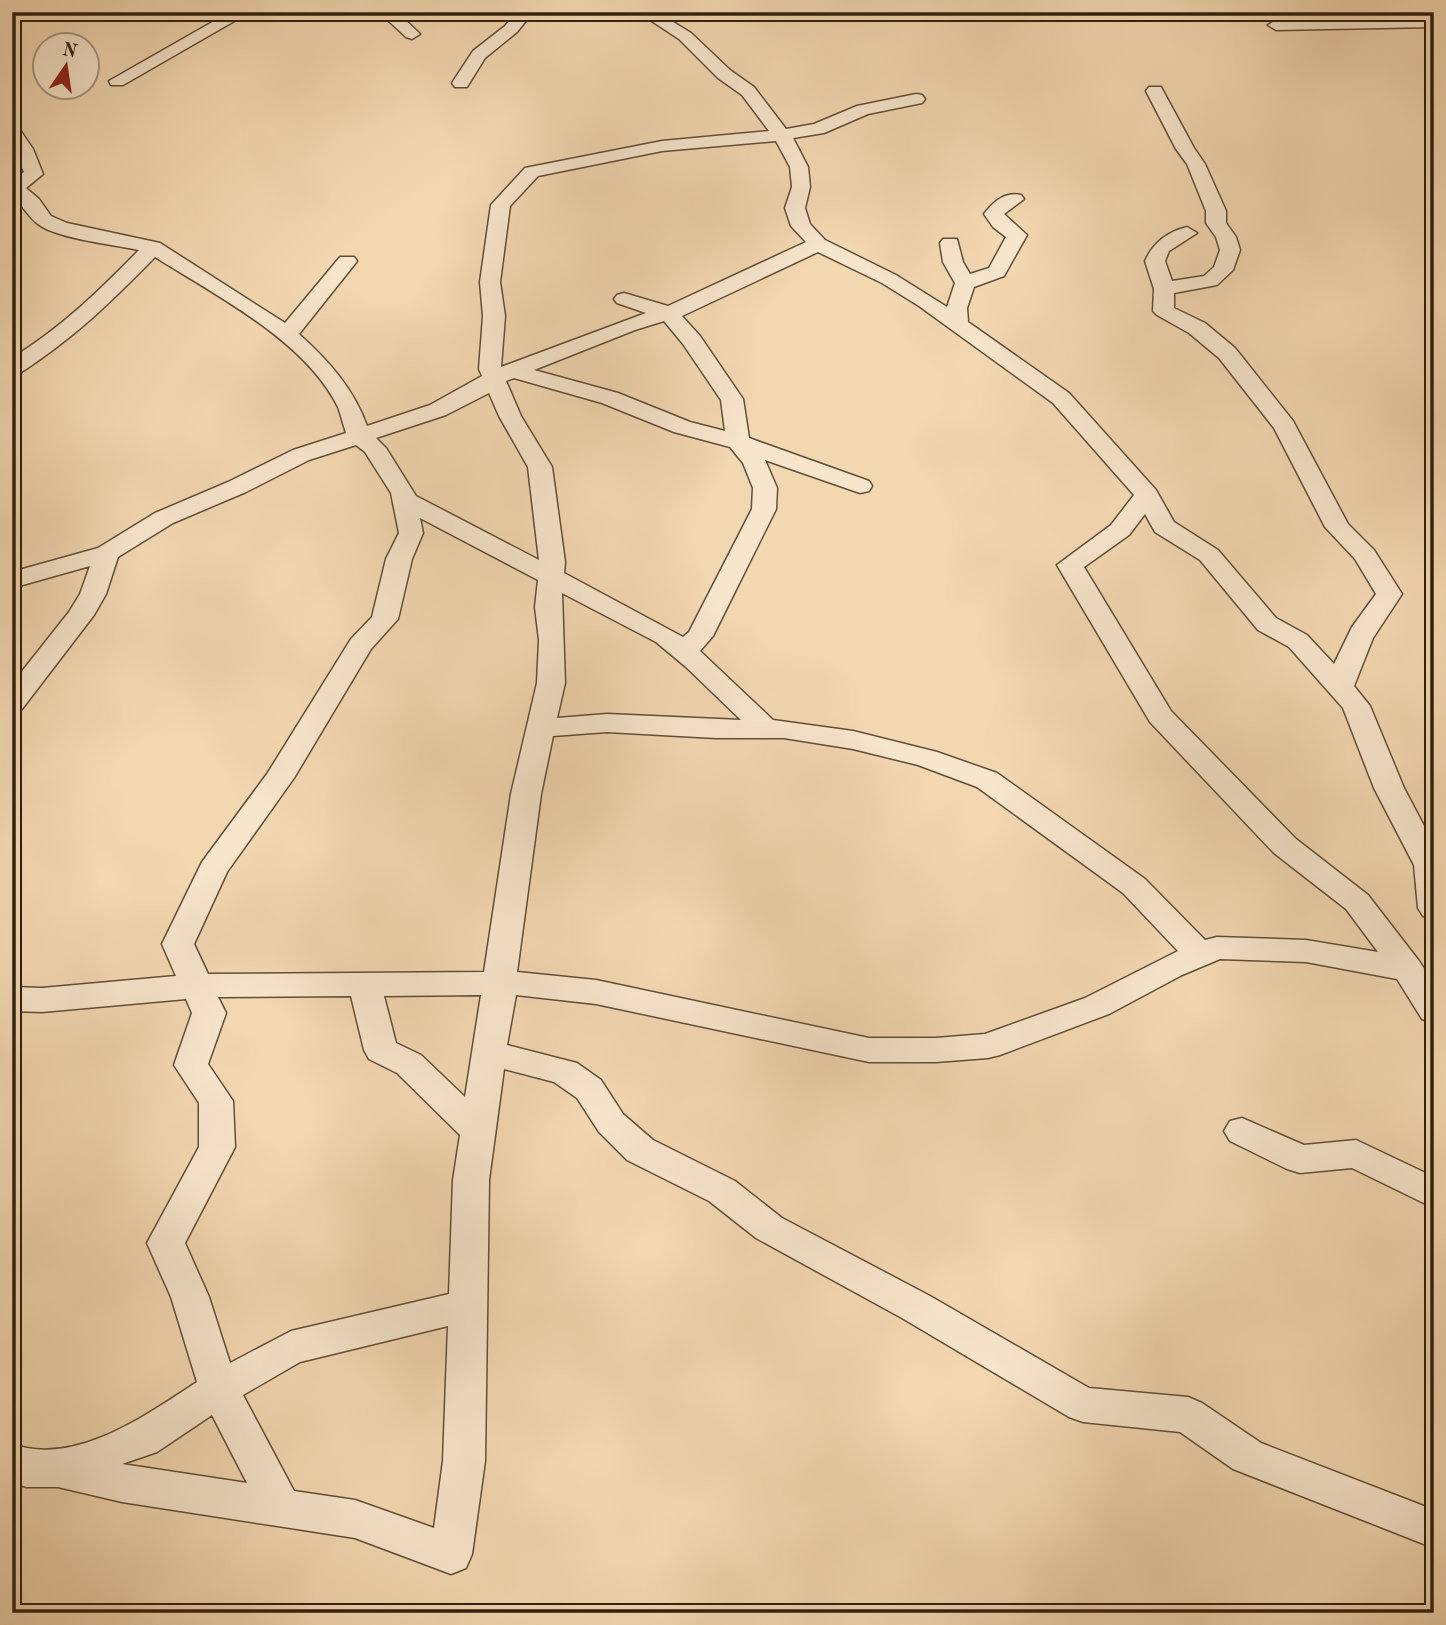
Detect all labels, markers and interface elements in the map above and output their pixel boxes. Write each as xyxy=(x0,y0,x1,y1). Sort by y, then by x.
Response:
north arrow xyxy=(32,32,102,102)
text: N xyxy=(60,41,79,63)

